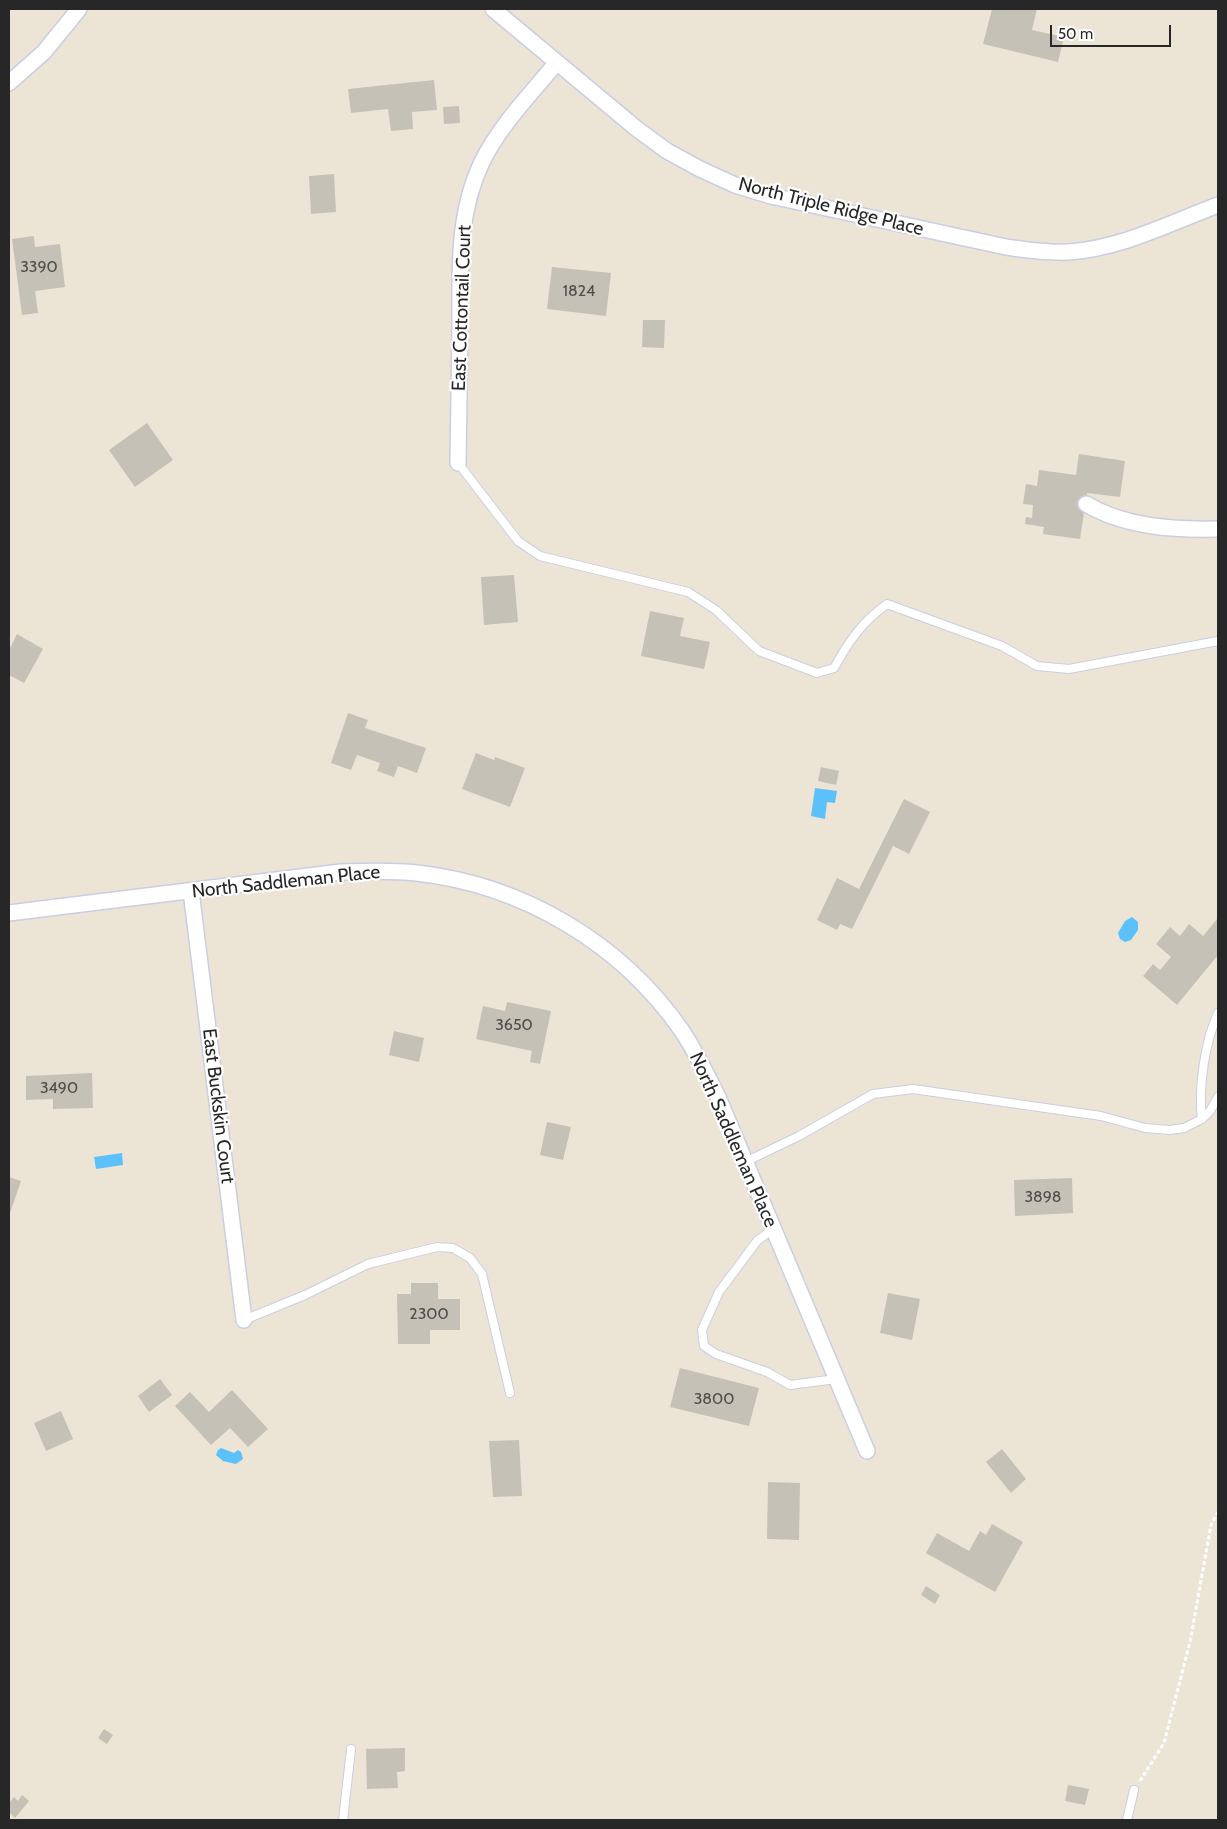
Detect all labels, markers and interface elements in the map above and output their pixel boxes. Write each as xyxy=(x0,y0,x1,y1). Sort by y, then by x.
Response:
scale bar xyxy=(1052,15,1173,47)
text: 50 m xyxy=(1058,25,1093,43)
street label: North Triple Ridge Place xyxy=(736,173,926,241)
street label: East Cottontail Court xyxy=(448,225,476,391)
house number: 3390 xyxy=(20,257,58,277)
house number: 1824 xyxy=(563,281,595,301)
street label: North Saddleman Place xyxy=(191,861,381,903)
house number: 3650 xyxy=(495,1015,533,1035)
street label: East Buckskin Court xyxy=(197,1027,239,1185)
street label: North Saddleman Place xyxy=(684,1049,782,1231)
house number: 3490 xyxy=(40,1078,78,1098)
house number: 3898 xyxy=(1024,1187,1062,1207)
house number: 2300 xyxy=(409,1304,449,1324)
house number: 3800 xyxy=(694,1389,734,1409)

